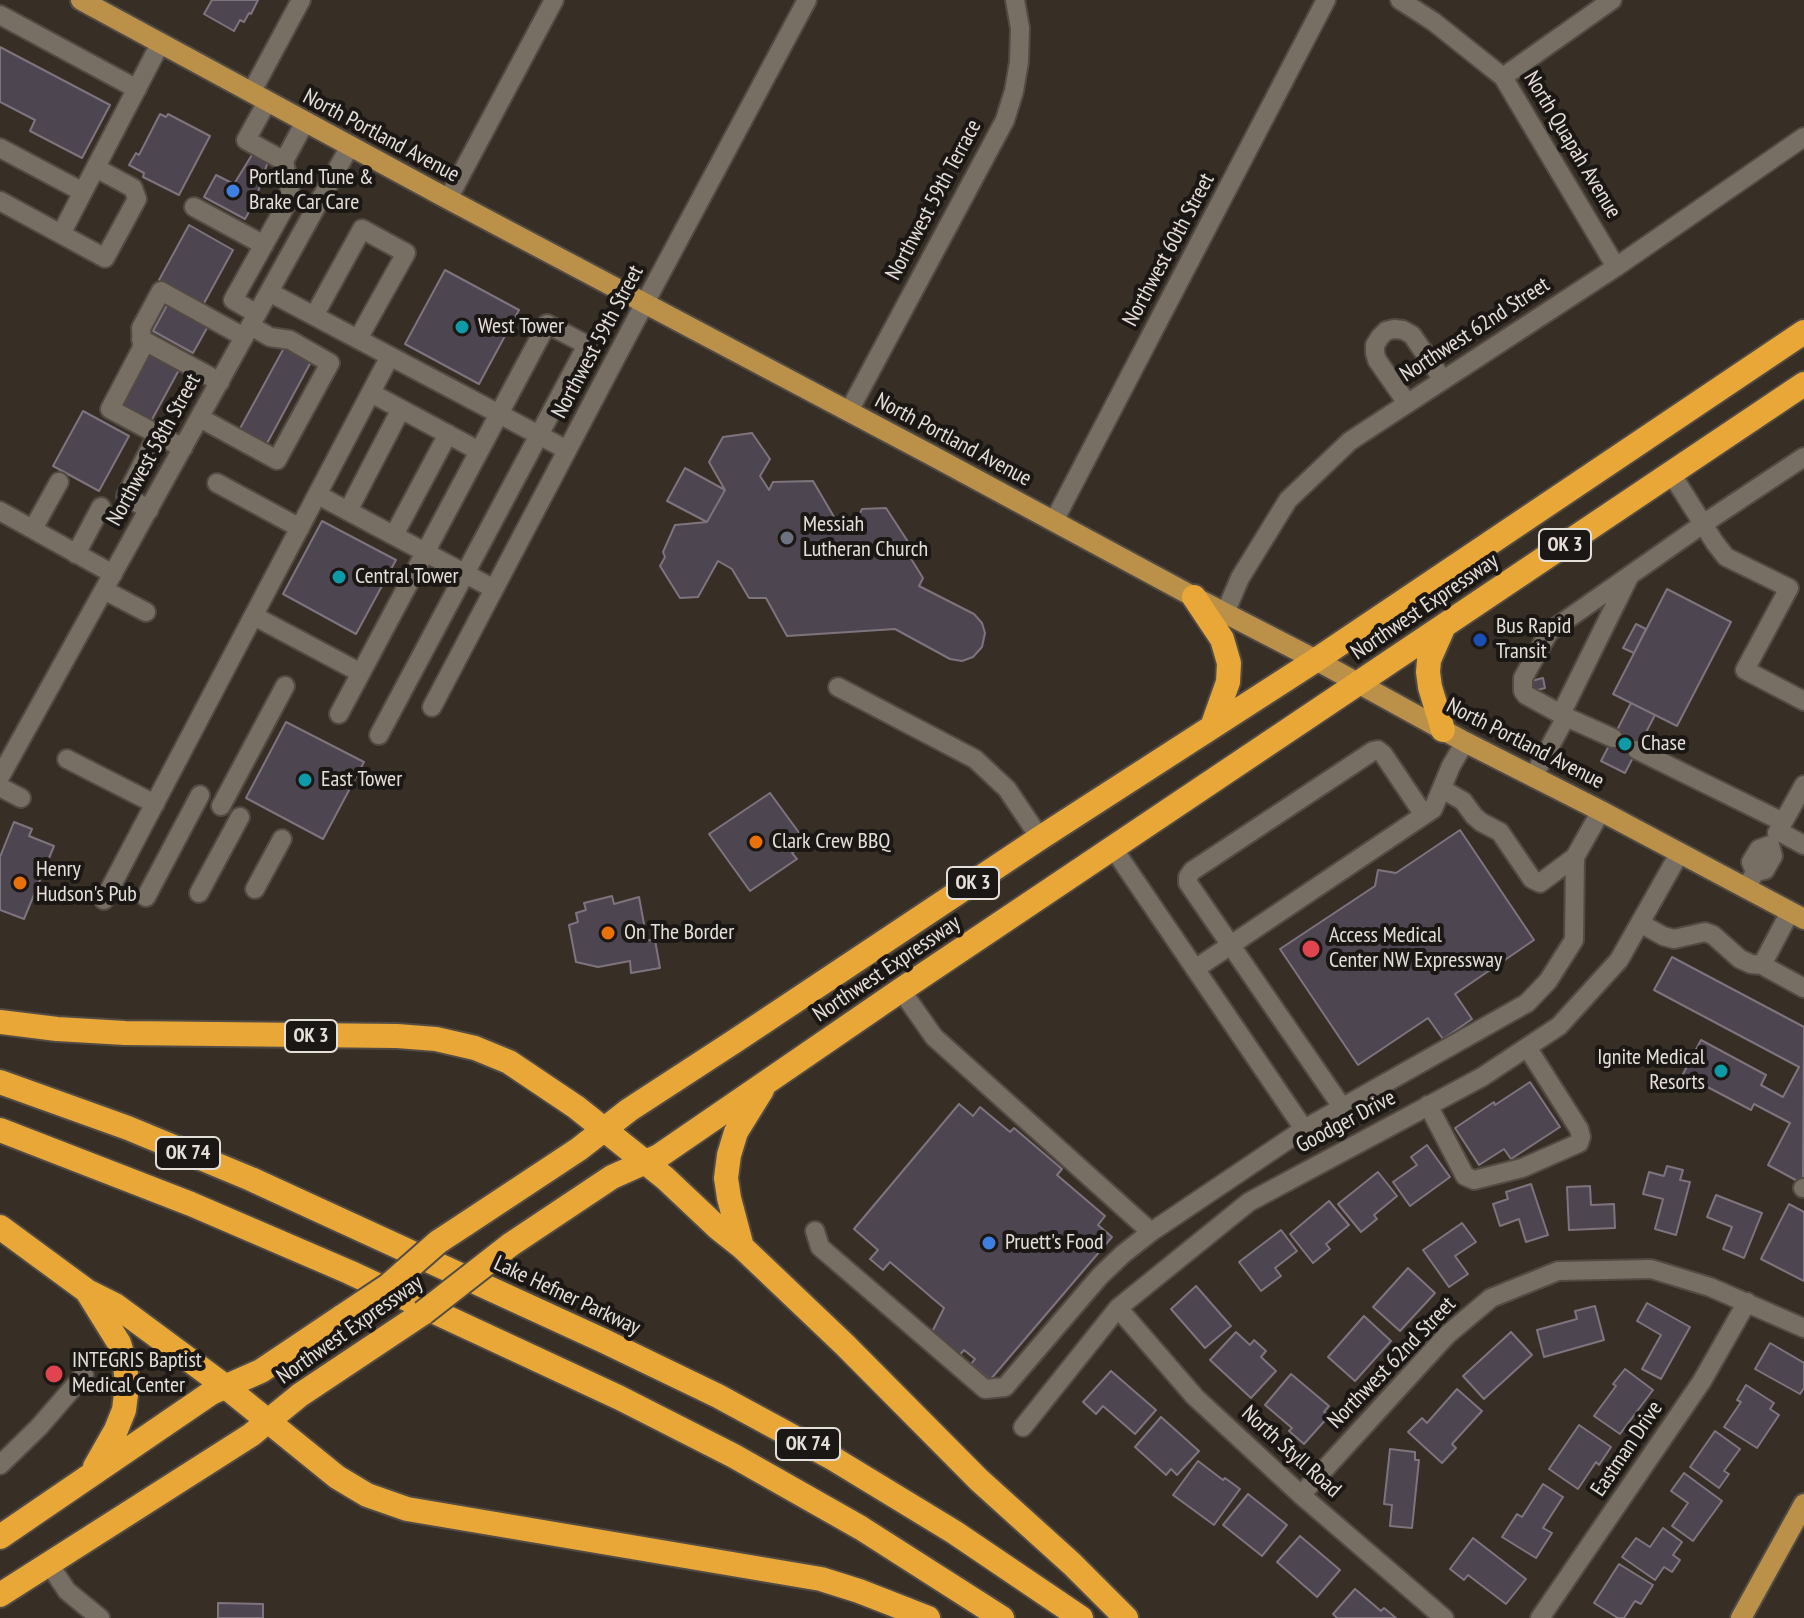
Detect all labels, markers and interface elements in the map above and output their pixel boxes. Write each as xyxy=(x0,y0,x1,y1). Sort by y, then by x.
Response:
street label: North Quapah Avenue xyxy=(1518,67,1626,223)
street label: North Portland Avenue xyxy=(298,84,464,188)
street label: Northwest 59th Terrace xyxy=(881,115,987,285)
place label: Portland Tune & Brake Car Care xyxy=(249,165,374,216)
street label: Northwest 60th Street xyxy=(1118,169,1220,331)
marker: Portland Tune & Brake Car Care xyxy=(224,182,242,200)
street label: Northwest 59th Street xyxy=(547,261,649,423)
street label: Northwest 62nd Street xyxy=(1395,272,1555,388)
place label: West Tower xyxy=(478,314,564,340)
marker: West Tower xyxy=(453,318,471,336)
street label: Northwest 58th Street xyxy=(101,370,207,530)
street label: North Portland Avenue xyxy=(870,388,1036,492)
place label: Messiah Lutheran Church xyxy=(803,512,928,564)
marker: Messiah Lutheran Church xyxy=(778,529,796,547)
road number: OK 3 xyxy=(1539,529,1591,561)
street label: Northwest Expressway xyxy=(1346,548,1504,666)
place label: Central Tower xyxy=(355,564,459,590)
marker: Central Tower xyxy=(330,568,348,586)
place label: Bus Rapid Transit xyxy=(1496,614,1571,666)
marker: Bus Rapid Transit xyxy=(1471,631,1489,649)
street label: North Portland Avenue xyxy=(1442,693,1608,795)
place label: Chase xyxy=(1641,731,1686,757)
marker: Chase xyxy=(1616,735,1634,753)
place label: East Tower xyxy=(321,767,402,793)
marker: East Tower xyxy=(296,771,314,789)
place label: Clark Crew BBQ xyxy=(772,829,890,855)
marker: Clark Crew BBQ xyxy=(747,833,765,851)
place label: Henry Hudson's Pub xyxy=(36,857,137,908)
road number: OK 3 xyxy=(947,867,999,899)
marker: Henry Hudson's Pub xyxy=(11,874,29,892)
street label: Northwest Expressway xyxy=(808,910,966,1028)
place label: On The Border xyxy=(624,920,734,946)
place label: Access Medical Center NW Expressway xyxy=(1329,923,1502,974)
marker: On The Border xyxy=(599,924,617,942)
marker: Access Medical Center NW Expressway xyxy=(1300,938,1322,960)
road number: OK 3 xyxy=(285,1020,337,1052)
place label: Ignite Medical Resorts xyxy=(1597,1045,1705,1096)
marker: Ignite Medical Resorts xyxy=(1712,1062,1730,1080)
street label: Goodger Drive xyxy=(1292,1085,1400,1159)
road number: OK 74 xyxy=(156,1137,220,1169)
place label: Pruett's Food xyxy=(1005,1230,1104,1256)
marker: Pruett's Food xyxy=(980,1234,998,1252)
street label: Lake Hefner Parkway xyxy=(490,1251,644,1341)
street label: Northwest Expressway xyxy=(272,1270,428,1390)
street label: Northwest 62nd Street xyxy=(1322,1292,1462,1434)
place label: INTEGRIS Baptist Medical Center xyxy=(72,1348,202,1400)
marker: INTEGRIS Baptist Medical Center xyxy=(43,1363,65,1385)
street label: Eastman Drive xyxy=(1586,1396,1668,1502)
street label: North Styll Road xyxy=(1236,1401,1346,1503)
road number: OK 74 xyxy=(776,1428,840,1460)

